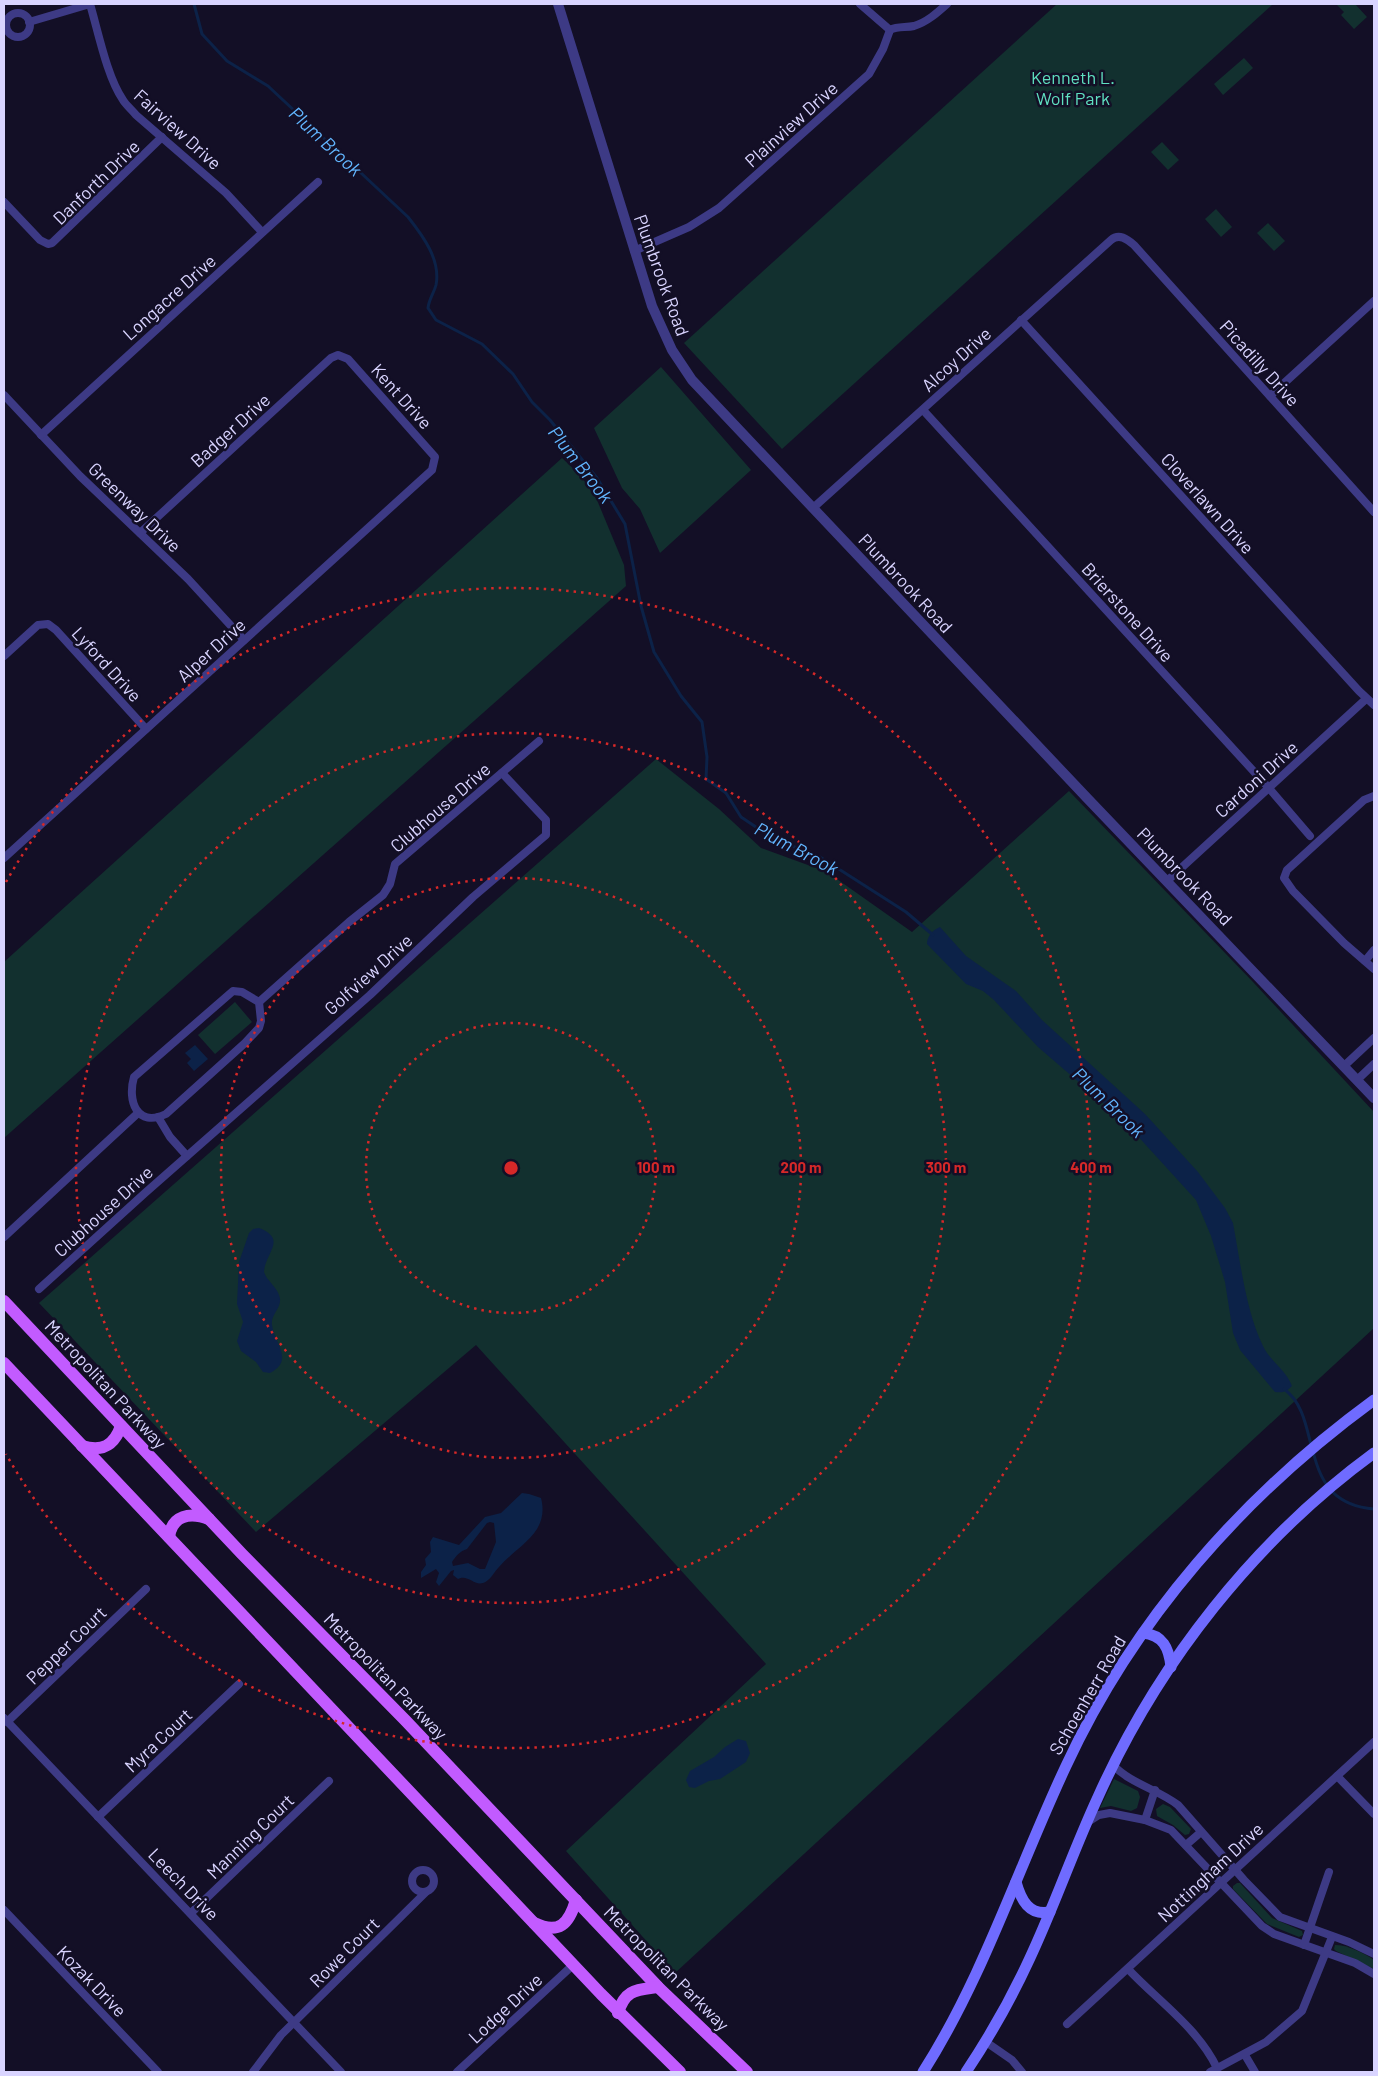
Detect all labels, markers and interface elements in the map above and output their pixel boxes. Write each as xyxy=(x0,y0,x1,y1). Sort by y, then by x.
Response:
park label: Kenneth L. Wolf Park xyxy=(1031,66,1115,109)
street label: Plainview Drive xyxy=(740,77,842,171)
street label: Fairview Drive xyxy=(130,84,226,174)
water label: Plum Brook xyxy=(285,101,368,181)
street label: Danforth Drive xyxy=(48,135,144,229)
street label: Plumbrook Road xyxy=(630,211,694,339)
street label: Longacre Drive xyxy=(118,249,220,345)
street label: Picadilly Drive xyxy=(1216,315,1304,411)
street label: Alcoy Drive xyxy=(917,322,995,396)
street label: Kent Drive xyxy=(367,359,437,433)
street label: Badger Drive xyxy=(186,388,274,472)
water label: Plum Brook xyxy=(544,421,619,508)
street label: Cloverlawn Drive xyxy=(1157,448,1259,558)
street label: Greenway Drive xyxy=(84,457,186,557)
street label: Plumbrook Road xyxy=(854,529,958,637)
street label: Brierstone Drive xyxy=(1078,558,1178,666)
street label: Alper Drive xyxy=(172,613,250,687)
street label: Lyford Drive xyxy=(67,622,147,706)
street label: Cardoni Drive xyxy=(1210,736,1302,822)
street label: Clubhouse Drive xyxy=(385,758,495,856)
water label: Plum Brook xyxy=(751,816,843,880)
street label: Plumbrook Road xyxy=(1133,822,1237,930)
street label: Golfview Drive xyxy=(320,929,416,1019)
water label: Plum Brook xyxy=(1068,1062,1150,1143)
text: 100 m xyxy=(637,1158,675,1176)
text: 200 m xyxy=(780,1158,822,1176)
text: 300 m xyxy=(926,1158,966,1176)
text: 400 m xyxy=(1070,1158,1112,1176)
centre of rings xyxy=(502,1159,520,1177)
street label: Clubhouse Drive xyxy=(49,1161,157,1261)
street label: Metropolitan Parkway xyxy=(41,1315,171,1453)
street label: Pepper Court xyxy=(21,1601,111,1689)
street label: Metropolitan Parkway xyxy=(320,1608,452,1744)
street label: Schoenherr Road xyxy=(1044,1631,1130,1759)
street label: Myra Court xyxy=(120,1703,196,1777)
street label: Manning Court xyxy=(202,1789,298,1883)
street label: Nottingham Drive xyxy=(1153,1817,1267,1927)
street label: Leech Drive xyxy=(144,1843,224,1925)
street label: Metropolitan Parkway xyxy=(600,1901,734,2035)
street label: Rowe Court xyxy=(304,1912,384,1992)
street label: Kozak Drive xyxy=(53,1941,131,2021)
street label: Lodge Drive xyxy=(464,1968,546,2048)

